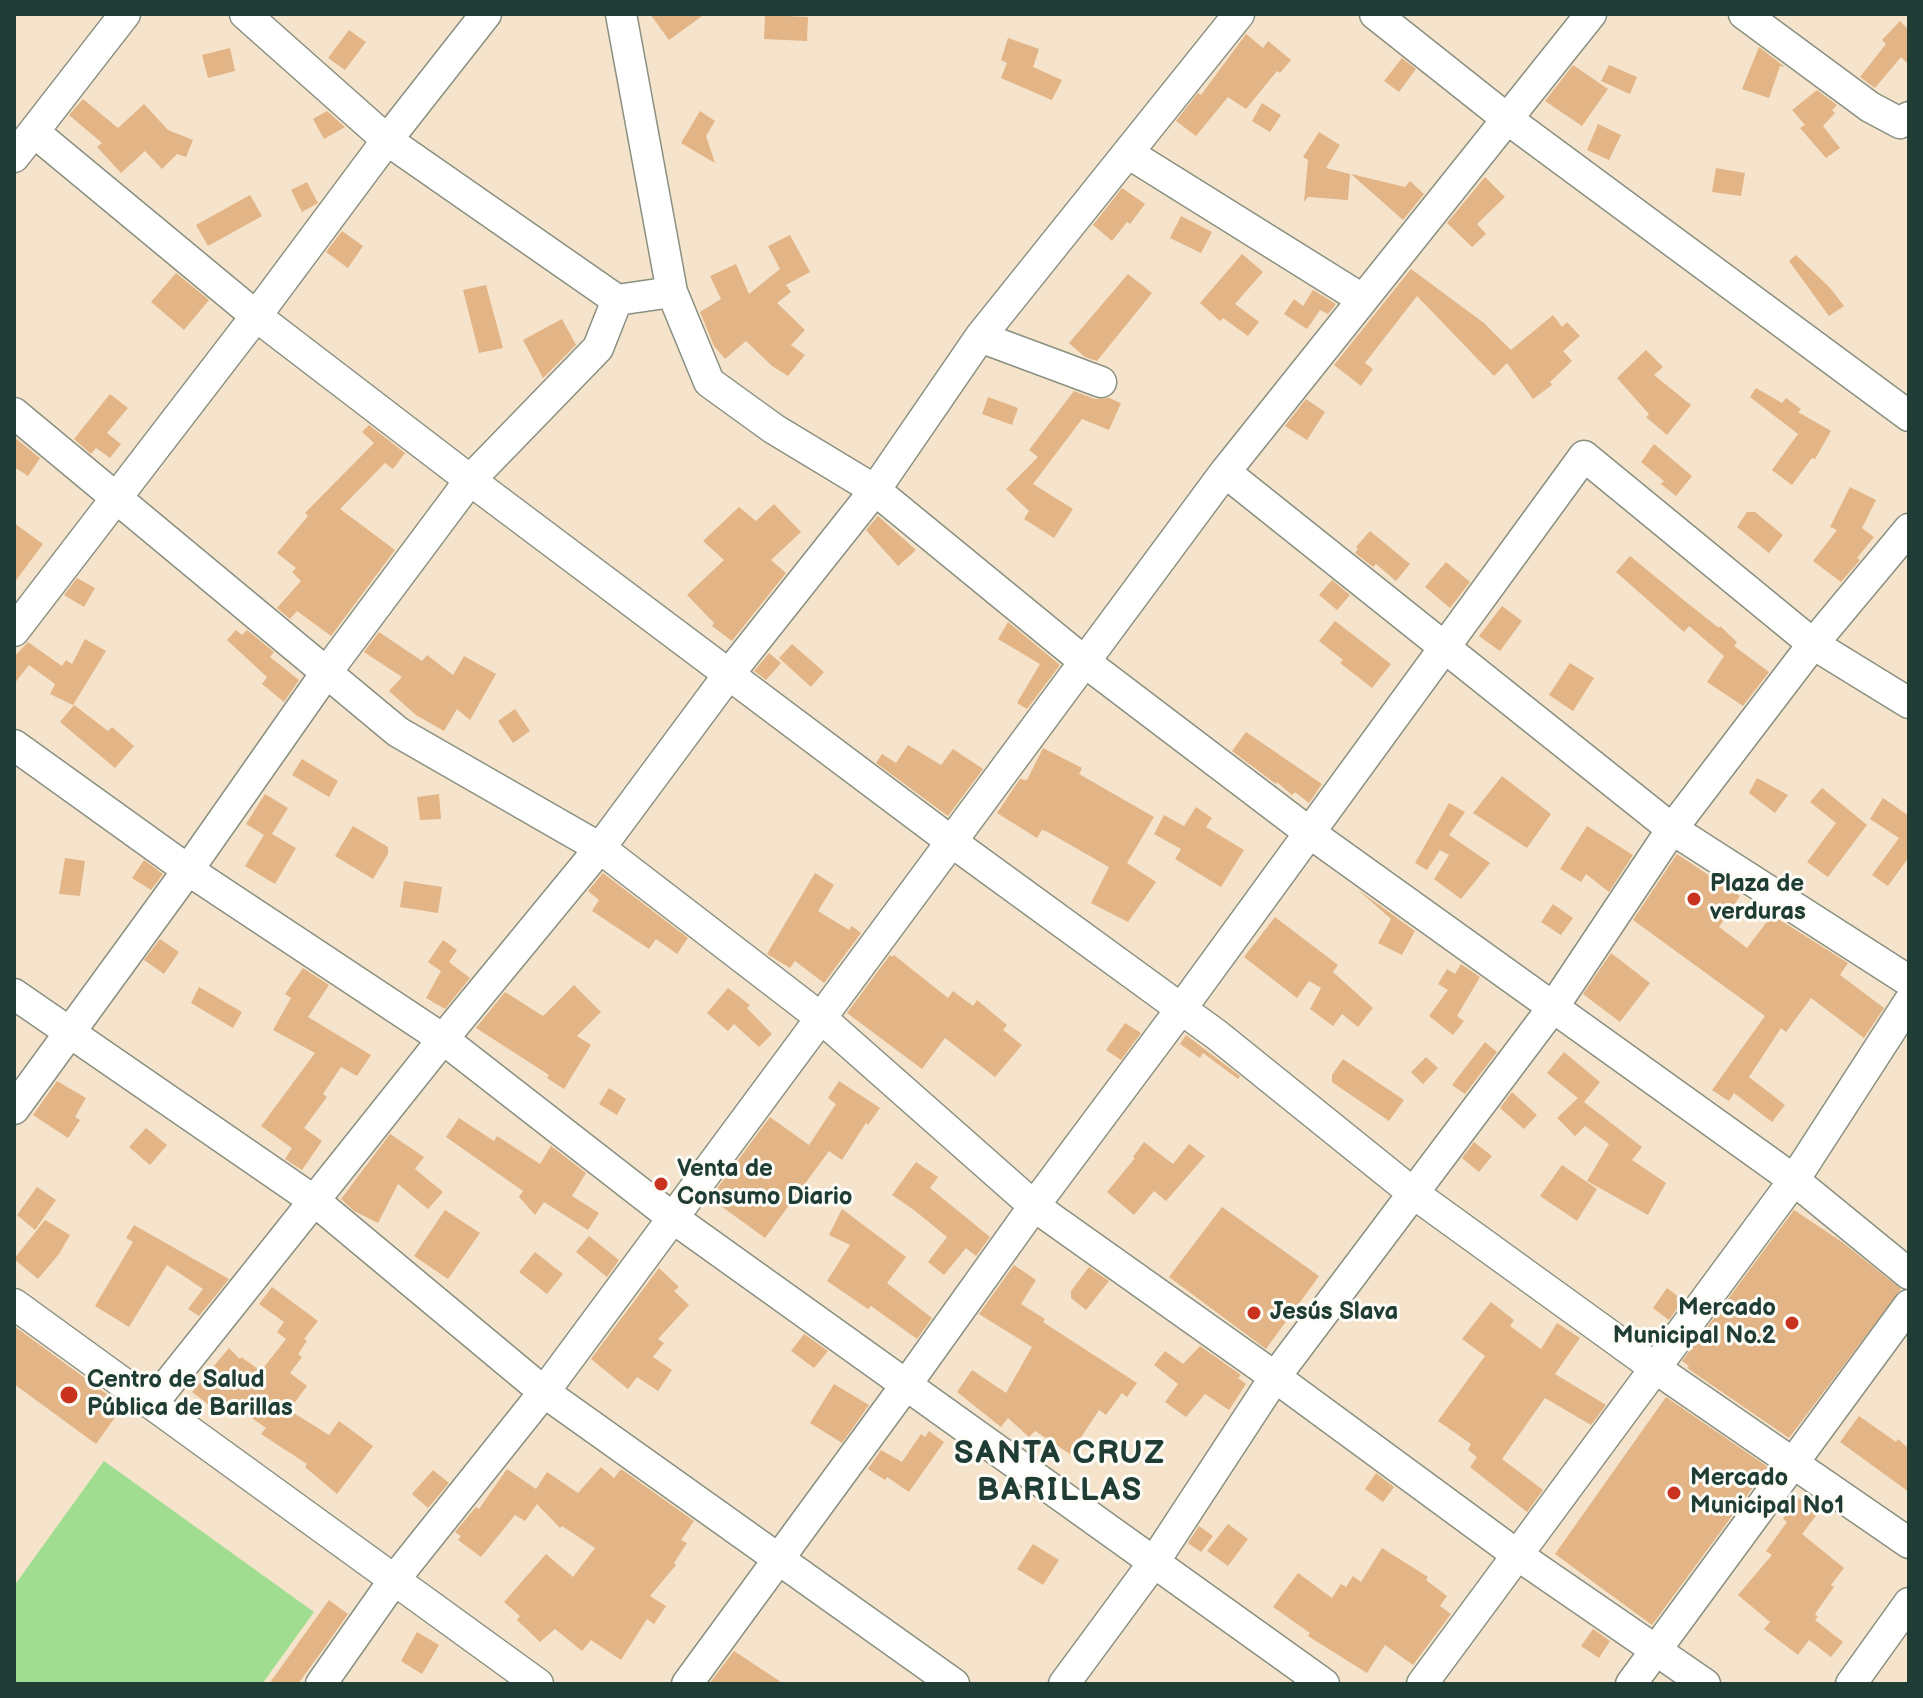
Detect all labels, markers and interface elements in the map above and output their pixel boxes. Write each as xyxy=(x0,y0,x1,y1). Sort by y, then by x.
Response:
place label: Plaza de verduras xyxy=(1710,871,1806,927)
marker: Plaza de verduras xyxy=(1685,890,1703,908)
place label: Venta de Consumo Diario xyxy=(677,1156,853,1212)
marker: Venta de Consumo Diario xyxy=(652,1175,670,1193)
place label: Mercado Municipal No.2 xyxy=(1613,1295,1776,1351)
place label: Jesús Slava xyxy=(1270,1299,1398,1327)
marker: Jesús Slava xyxy=(1245,1304,1263,1322)
marker: Mercado Municipal No.2 xyxy=(1783,1314,1801,1332)
place label: Centro de Salud Pública de Barillas xyxy=(87,1367,293,1423)
marker: Centro de Salud Pública de Barillas xyxy=(58,1384,80,1406)
district label: SANTA CRUZ BARILLAS xyxy=(954,1436,1166,1511)
place label: Mercado Municipal No1 xyxy=(1690,1465,1844,1521)
marker: Mercado Municipal No1 xyxy=(1665,1484,1683,1502)

